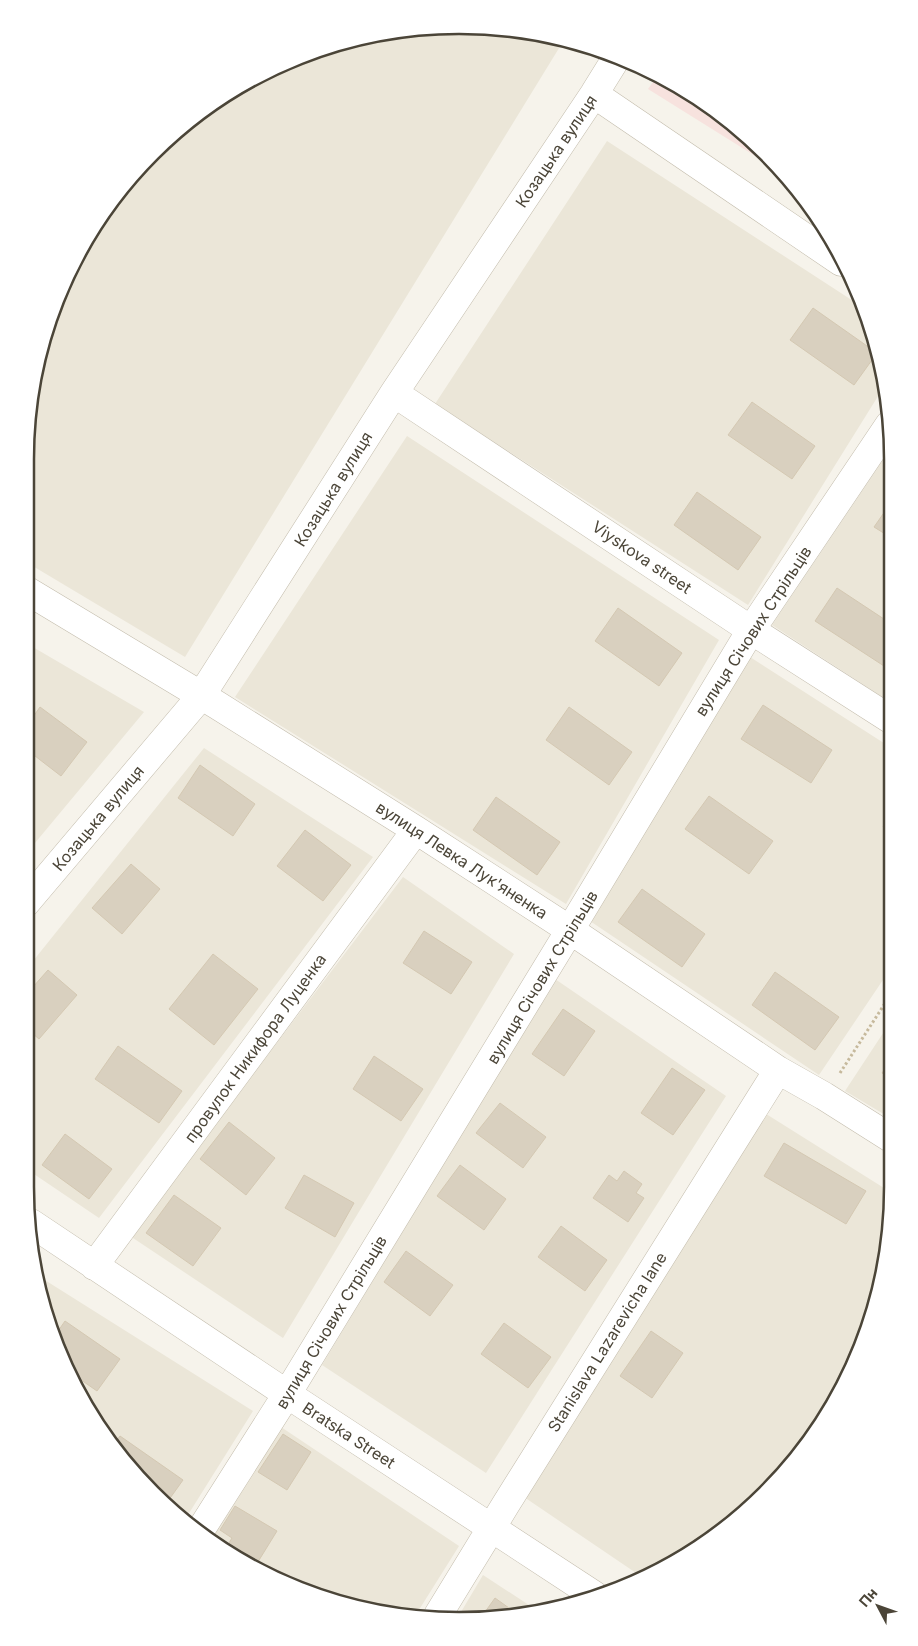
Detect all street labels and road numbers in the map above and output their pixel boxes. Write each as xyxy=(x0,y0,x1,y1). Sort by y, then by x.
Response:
street label: Козацька вулиця xyxy=(511,91,601,211)
street label: Козацька вулиця xyxy=(290,428,376,550)
street label: Viyskova street xyxy=(588,516,696,598)
street label: вулиця Січових Стрільців xyxy=(691,542,815,720)
street label: Козацька вулиця xyxy=(48,761,148,875)
street label: вулиця Левка Лук'яненка xyxy=(372,797,552,923)
street label: вулиця Січових Стрільців xyxy=(482,887,602,1067)
street label: провулок Никифора Луценка xyxy=(180,950,330,1146)
street label: вулиця Січових Стрільців xyxy=(271,1232,391,1412)
street label: Stanislava Lazarevicha lane xyxy=(543,1248,671,1436)
street label: Bratska Street xyxy=(299,1398,399,1472)

